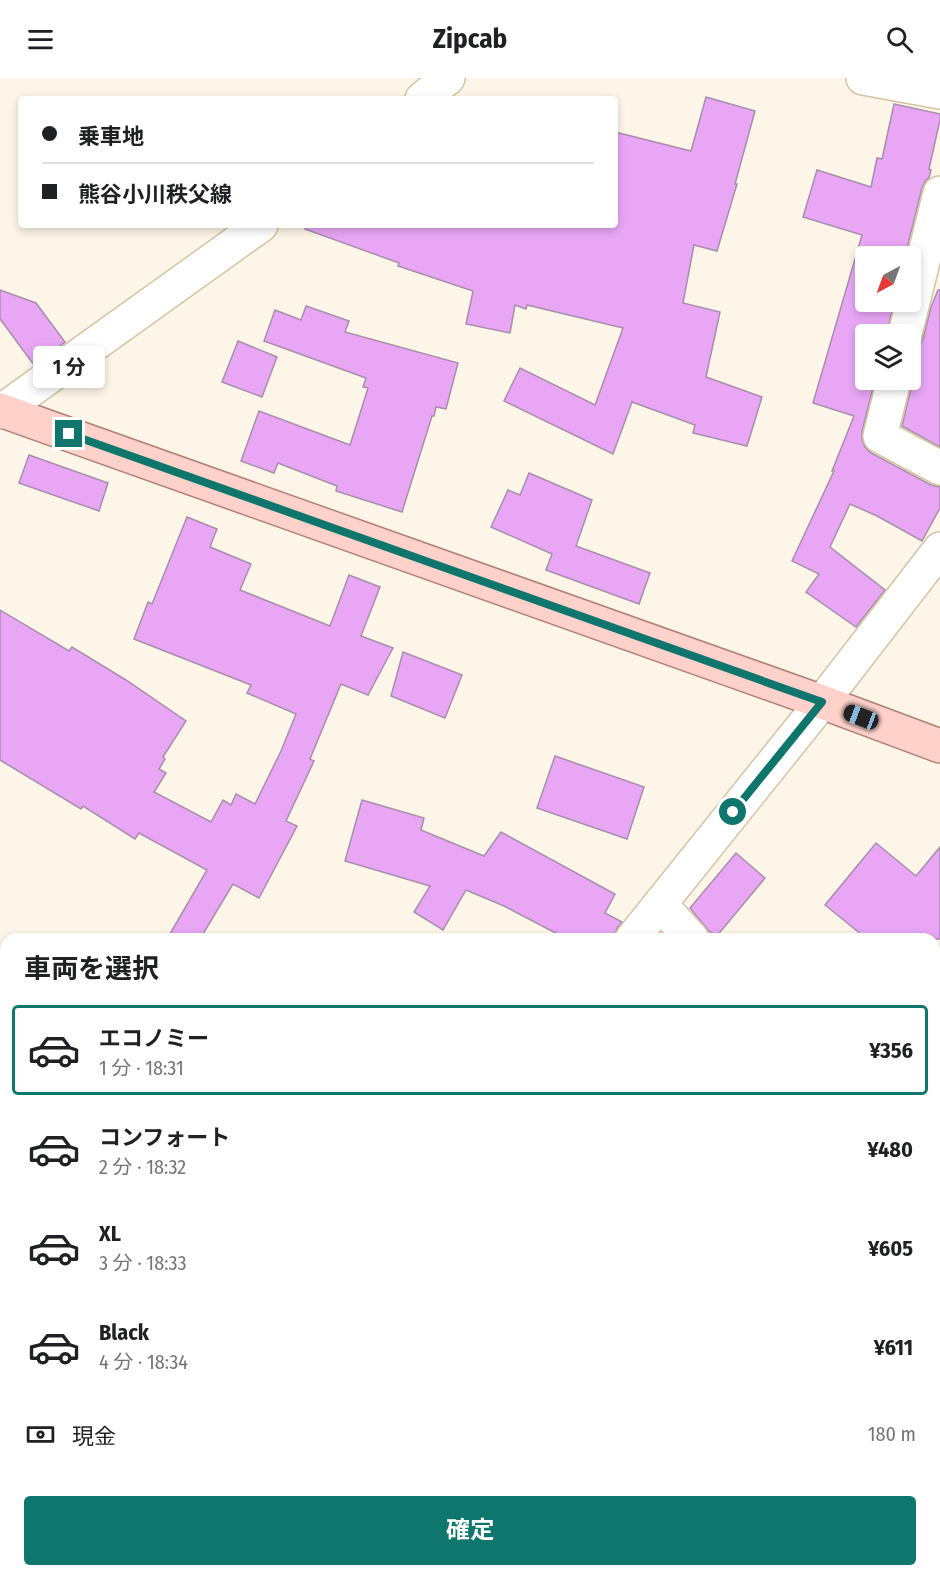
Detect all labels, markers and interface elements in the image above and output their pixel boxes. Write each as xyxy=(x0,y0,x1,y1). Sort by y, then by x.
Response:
icon: menu xyxy=(24,23,57,56)
text: Zipcab xyxy=(433,23,507,55)
icon: search xyxy=(883,23,916,56)
text: 乗車地 xyxy=(78,123,144,150)
text: 熊谷小川秩父線 xyxy=(78,181,232,208)
north arrow xyxy=(855,246,921,312)
map controls xyxy=(855,246,921,390)
button: layers xyxy=(855,324,921,390)
callout: 1 分 xyxy=(33,347,105,389)
text: 1 分 xyxy=(53,355,85,379)
route end xyxy=(55,420,82,447)
car xyxy=(841,702,881,732)
route start xyxy=(719,798,746,825)
text: 車両を選択 xyxy=(24,953,159,985)
icon: car xyxy=(27,1023,81,1077)
text: エコノミー xyxy=(99,1025,209,1052)
text: ¥356 xyxy=(869,1037,913,1064)
text: 1 分 · 18:31 xyxy=(99,1056,184,1080)
icon: car xyxy=(27,1122,81,1176)
text: コンフォート xyxy=(99,1124,230,1151)
text: ¥480 xyxy=(867,1136,913,1163)
text: 2 分 · 18:32 xyxy=(99,1155,186,1179)
text: XL xyxy=(99,1220,121,1247)
icon: car xyxy=(27,1221,81,1275)
text: ¥605 xyxy=(868,1235,913,1262)
text: 3 分 · 18:33 xyxy=(99,1251,187,1275)
text: Black xyxy=(99,1319,149,1346)
icon: car xyxy=(27,1320,81,1374)
text: ¥611 xyxy=(874,1334,913,1361)
text: 4 分 · 18:34 xyxy=(99,1350,188,1374)
icon: cash xyxy=(24,1418,57,1451)
text: 180 m xyxy=(868,1422,916,1446)
text: 現金 xyxy=(72,1423,116,1450)
button: 確定 xyxy=(24,1496,916,1565)

